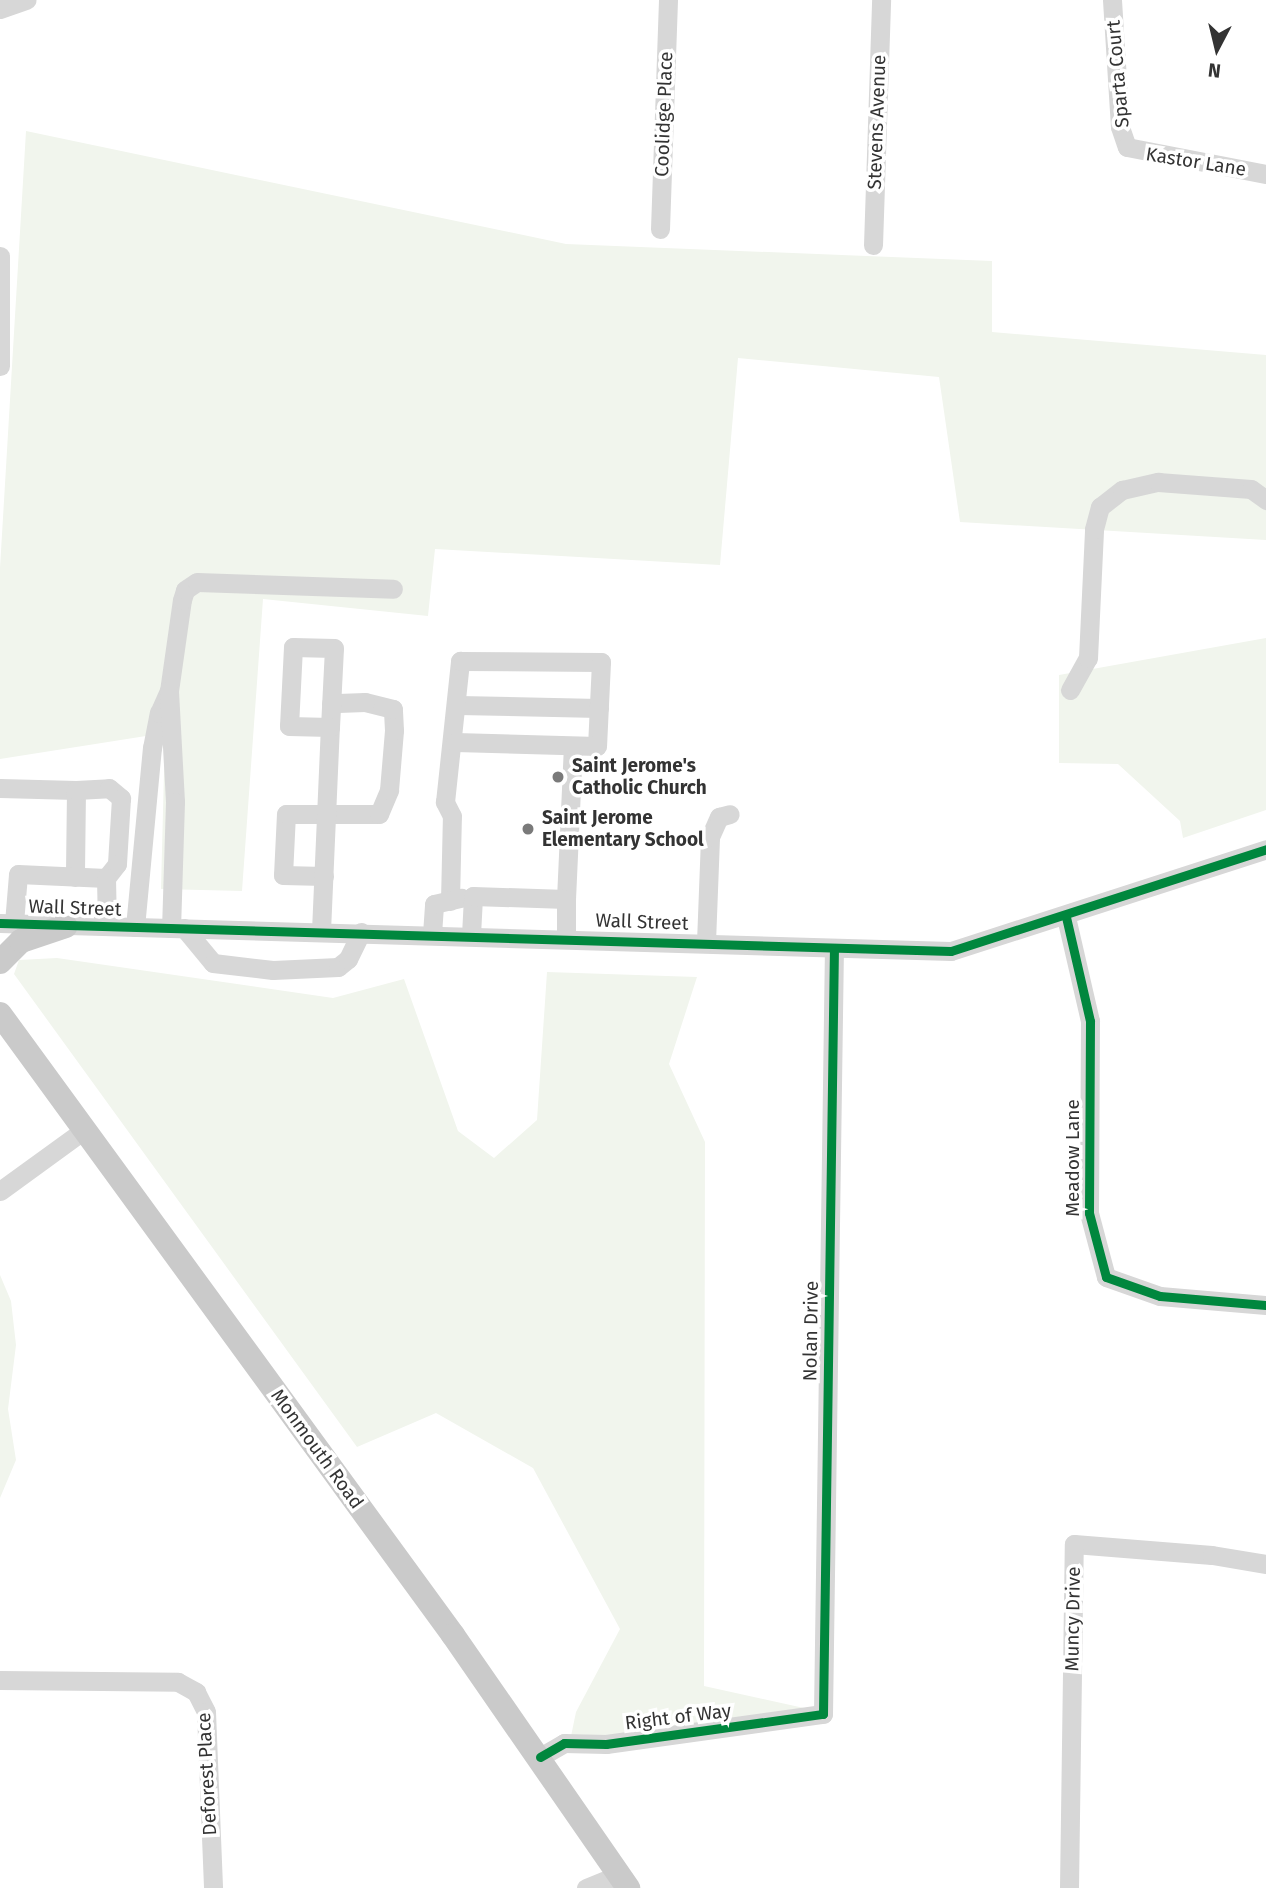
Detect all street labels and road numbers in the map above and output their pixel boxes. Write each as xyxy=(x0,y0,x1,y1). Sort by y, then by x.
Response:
street label: Sparta Court xyxy=(1102,19,1134,129)
street label: Coolidge Place xyxy=(650,51,678,177)
street label: Stevens Avenue xyxy=(863,54,891,190)
street label: Kastor Lane xyxy=(1144,143,1248,181)
street label: Wall Street xyxy=(28,895,122,921)
street label: Wall Street xyxy=(595,909,689,935)
street label: Meadow Lane xyxy=(1062,1099,1084,1217)
street label: Nolan Drive xyxy=(799,1281,823,1381)
street label: Monmouth Road xyxy=(266,1385,368,1513)
street label: Muncy Drive xyxy=(1061,1566,1085,1672)
street label: Right of Way xyxy=(624,1699,732,1735)
street label: Deforest Place xyxy=(192,1712,222,1836)

